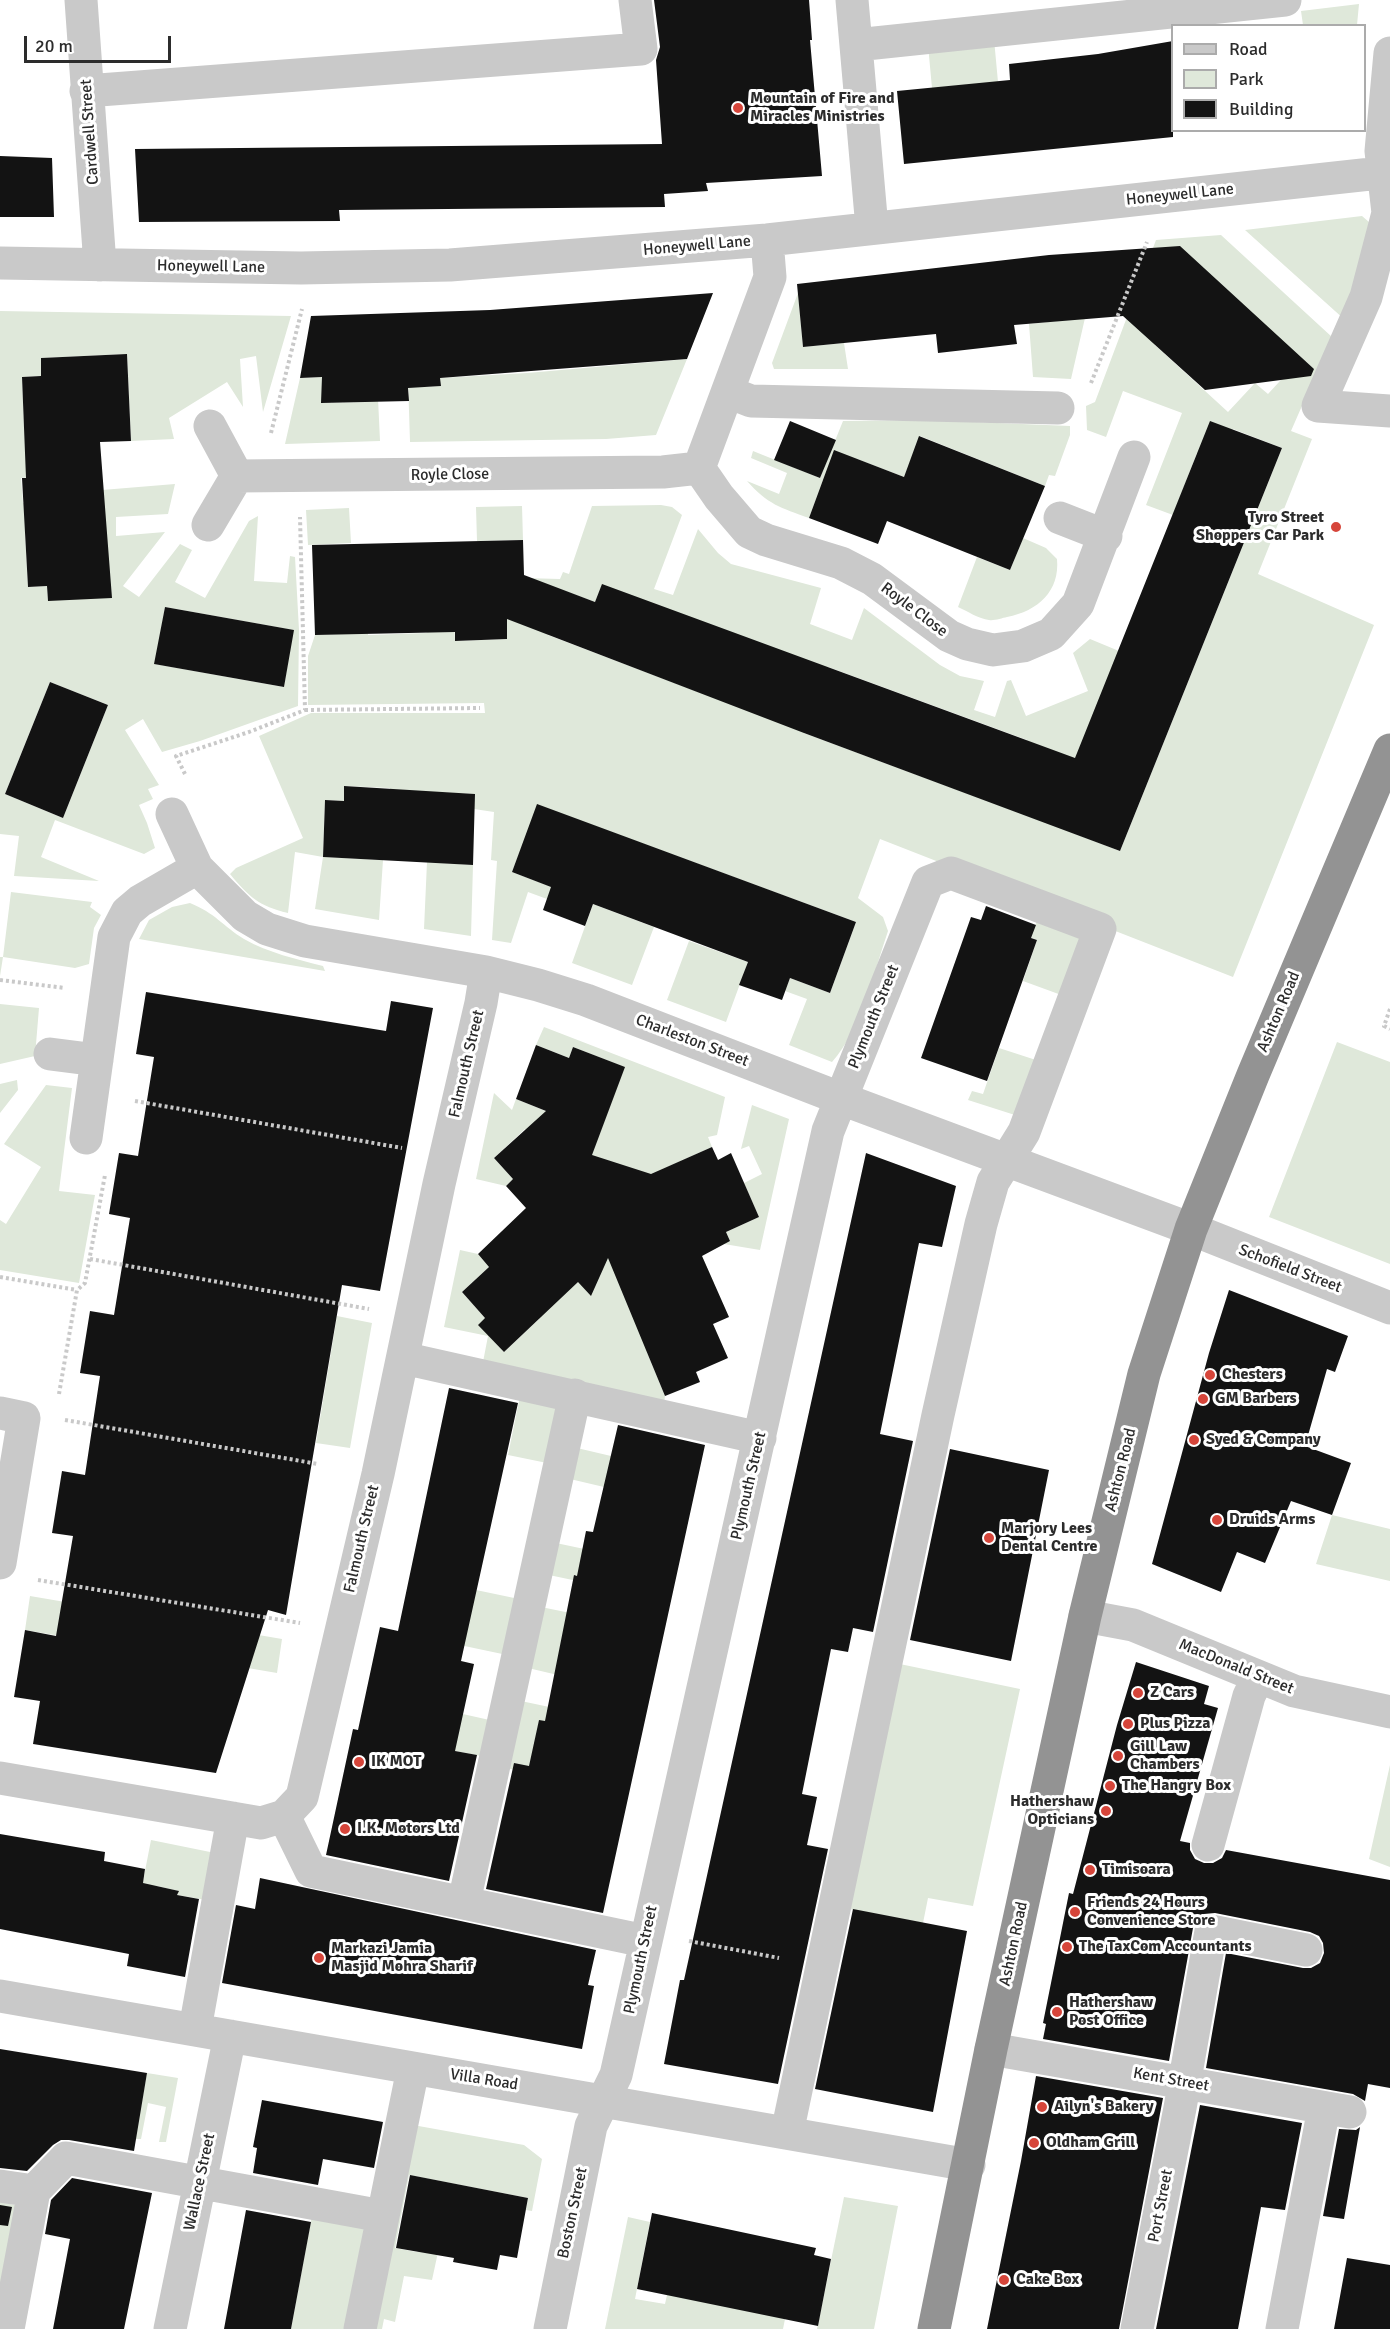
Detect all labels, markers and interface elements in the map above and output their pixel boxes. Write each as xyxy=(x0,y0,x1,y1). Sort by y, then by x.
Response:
scale bar xyxy=(27,24,174,62)
legend xyxy=(1171,24,1366,132)
text: 20 m xyxy=(35,35,73,57)
text: Road xyxy=(1229,38,1268,60)
text: Park xyxy=(1229,68,1264,90)
street label: Cardwell Street xyxy=(77,79,103,185)
place label: Mountain of Fire and Miracles Ministries xyxy=(750,89,895,127)
text: Building xyxy=(1229,98,1293,120)
marker: Mountain of Fire and Miracles Ministries xyxy=(731,101,745,115)
street label: Honeywell Lane xyxy=(1125,180,1235,210)
street label: Honeywell Lane xyxy=(642,232,752,260)
street label: Honeywell Lane xyxy=(157,256,265,278)
street label: Royle Close xyxy=(411,465,489,485)
place label: Tyro Street Shoppers Car Park xyxy=(1196,508,1324,546)
marker: Tyro Street Shoppers Car Park xyxy=(1329,520,1343,534)
street label: Royle Close xyxy=(877,579,951,641)
street label: Plymouth Street xyxy=(844,962,904,1072)
street label: Ashton Road xyxy=(1253,969,1305,1055)
street label: Falmouth Street xyxy=(445,1008,489,1120)
street label: Charleston Street xyxy=(633,1011,751,1071)
street label: Schofield Street xyxy=(1236,1241,1344,1297)
place label: Chesters xyxy=(1222,1365,1283,1385)
marker: Chesters xyxy=(1203,1368,1217,1382)
place label: GM Barbers xyxy=(1215,1389,1297,1409)
marker: GM Barbers xyxy=(1196,1392,1210,1406)
street label: Ashton Road xyxy=(1101,1426,1141,1514)
street label: Plymouth Street xyxy=(727,1430,771,1542)
place label: Syed & Company xyxy=(1206,1430,1321,1450)
marker: Syed & Company xyxy=(1187,1433,1201,1447)
street label: Falmouth Street xyxy=(340,1483,384,1595)
place label: Druids Arms xyxy=(1229,1510,1315,1530)
marker: Druids Arms xyxy=(1210,1513,1224,1527)
place label: Marjory Lees Dental Centre xyxy=(1001,1519,1098,1557)
marker: Marjory Lees Dental Centre xyxy=(982,1531,996,1545)
street label: MacDonald Street xyxy=(1176,1635,1296,1699)
place label: Z Cars xyxy=(1150,1683,1194,1703)
marker: Z Cars xyxy=(1131,1686,1145,1700)
place label: Plus Pizza xyxy=(1140,1714,1210,1734)
marker: Plus Pizza xyxy=(1121,1717,1135,1731)
place label: Gill Law Chambers xyxy=(1130,1737,1200,1775)
marker: Gill Law Chambers xyxy=(1111,1749,1125,1763)
place label: IK MOT xyxy=(371,1752,421,1772)
marker: IK MOT xyxy=(352,1755,366,1769)
place label: The Hangry Box xyxy=(1122,1776,1231,1796)
marker: The Hangry Box xyxy=(1103,1779,1117,1793)
place label: Hathershaw Opticians xyxy=(1010,1792,1094,1830)
marker: Hathershaw Opticians xyxy=(1099,1804,1113,1818)
place label: I.K. Motors Ltd xyxy=(357,1819,460,1839)
marker: I.K. Motors Ltd xyxy=(338,1822,352,1836)
place label: Timisoara xyxy=(1102,1860,1171,1880)
marker: Timisoara xyxy=(1083,1863,1097,1877)
place label: Friends 24 Hours Convenience Store xyxy=(1087,1893,1215,1931)
street label: Ashton Road xyxy=(996,1900,1032,1988)
street label: Plymouth Street xyxy=(620,1904,662,2016)
marker: Friends 24 Hours Convenience Store xyxy=(1068,1905,1082,1919)
place label: The TaxCom Accountants xyxy=(1079,1937,1252,1957)
place label: Markazi Jamia Masjid Mohra Sharif xyxy=(331,1939,473,1977)
marker: The TaxCom Accountants xyxy=(1060,1940,1074,1954)
marker: Markazi Jamia Masjid Mohra Sharif xyxy=(312,1951,326,1965)
place label: Hathershaw Post Office xyxy=(1069,1993,1153,2031)
marker: Hathershaw Post Office xyxy=(1050,2005,1064,2019)
street label: Kent Street xyxy=(1132,2064,1210,2096)
street label: Villa Road xyxy=(449,2065,519,2095)
place label: Ailyn's Bakery xyxy=(1054,2097,1154,2117)
marker: Ailyn's Bakery xyxy=(1035,2100,1049,2114)
street label: Wallace Street xyxy=(180,2132,220,2232)
place label: Oldham Grill xyxy=(1046,2133,1135,2153)
marker: Oldham Grill xyxy=(1027,2136,1041,2150)
street label: Boston Street xyxy=(554,2166,592,2260)
street label: Port Street xyxy=(1145,2168,1177,2244)
place label: Cake Box xyxy=(1016,2270,1079,2290)
marker: Cake Box xyxy=(997,2273,1011,2287)

